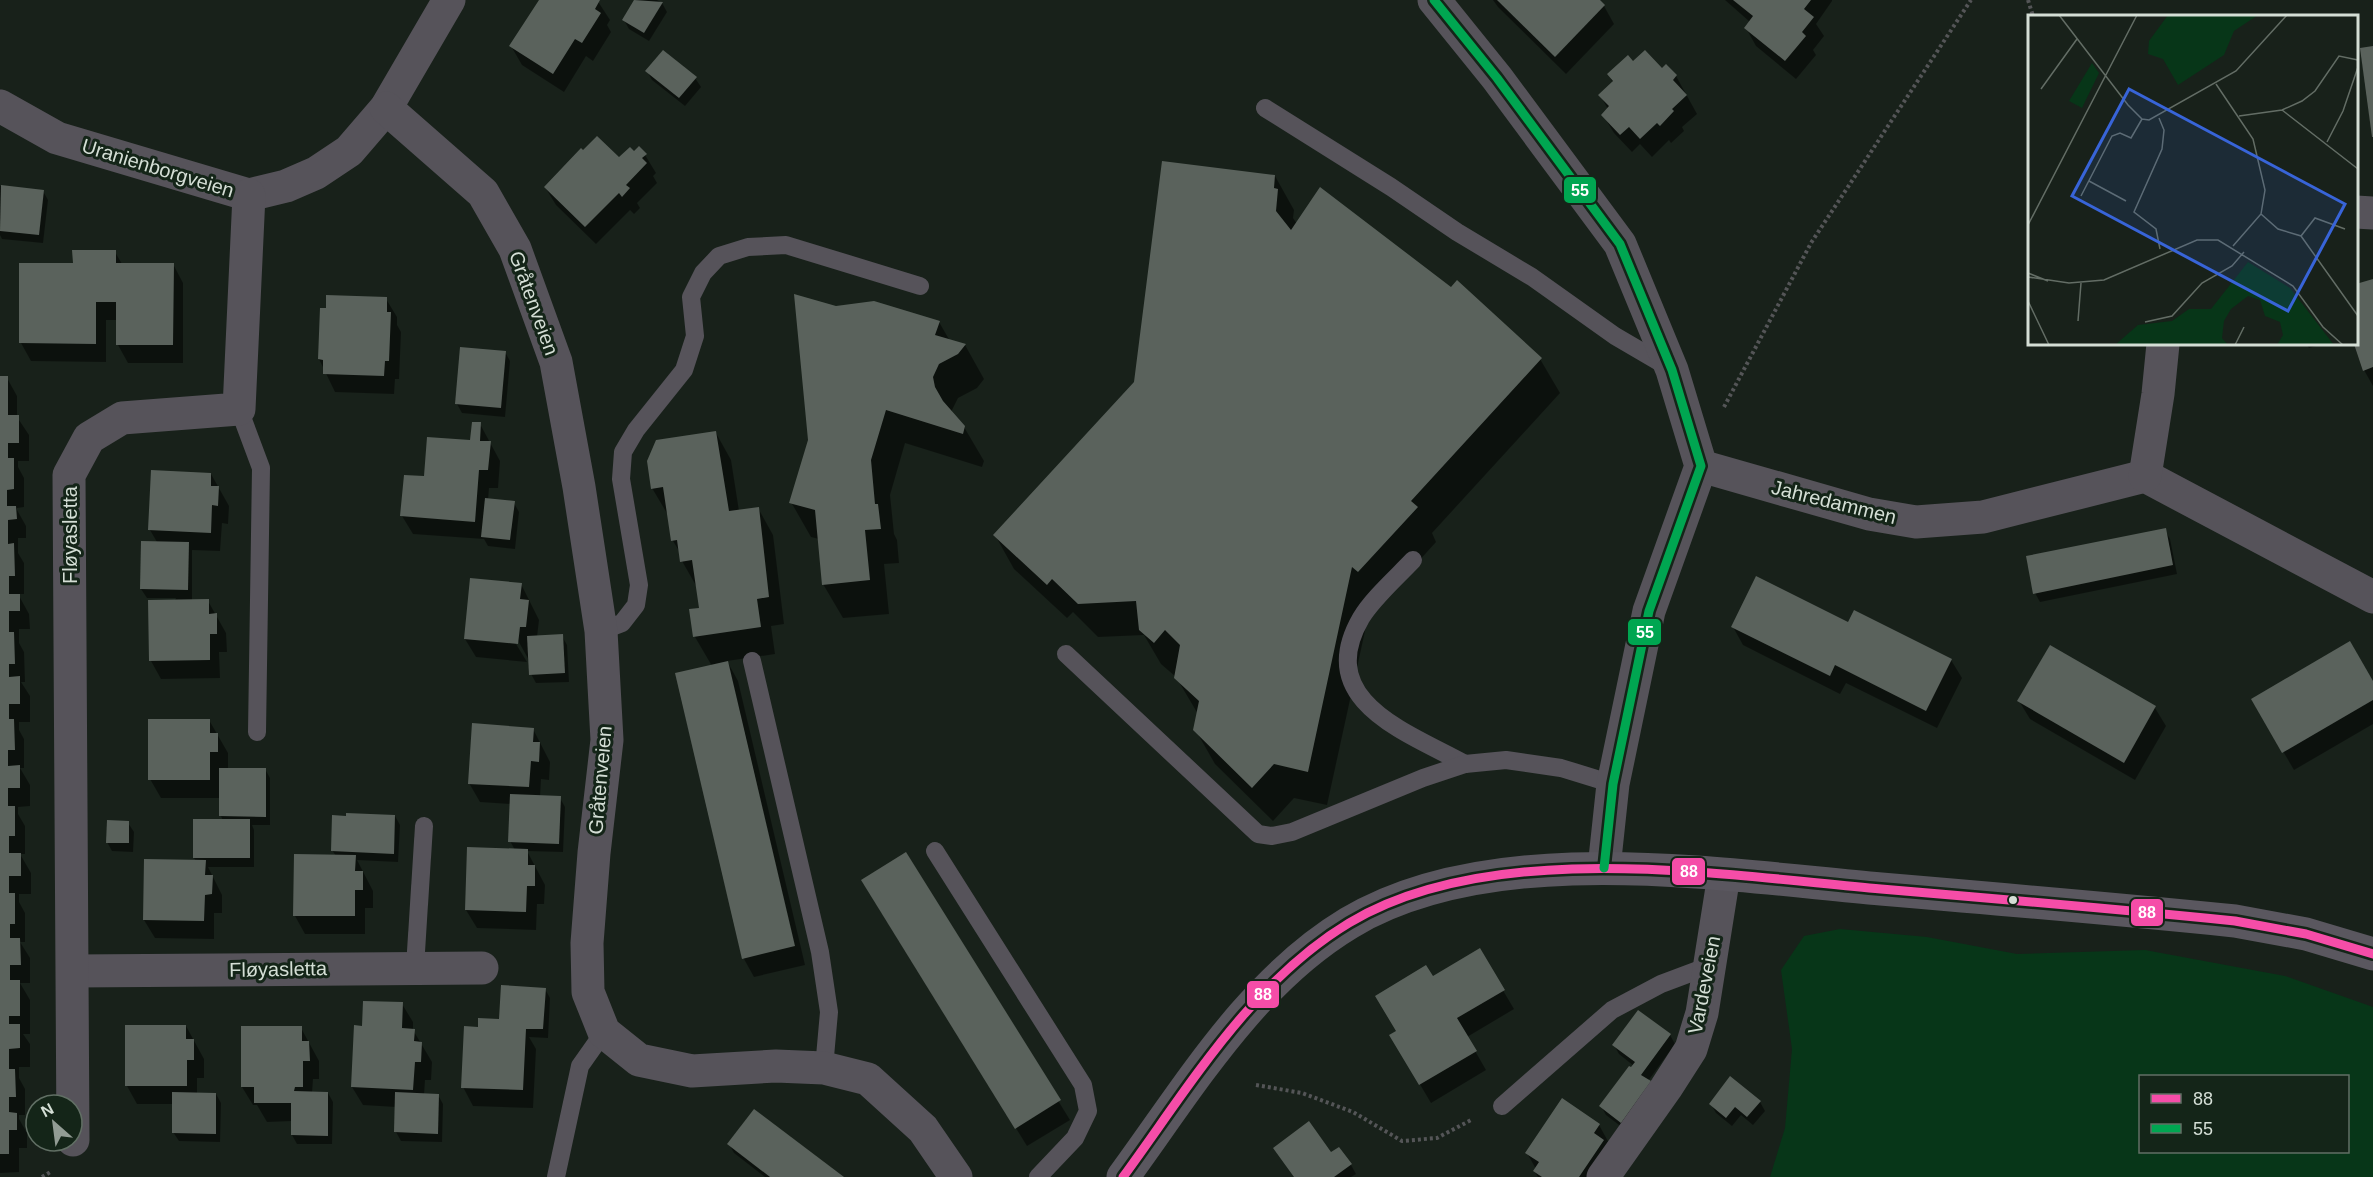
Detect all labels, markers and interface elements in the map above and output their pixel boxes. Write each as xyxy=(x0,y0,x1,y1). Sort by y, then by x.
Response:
inset map xyxy=(2028,15,2358,345)
street label: Uranienborgveien xyxy=(79,134,237,202)
line badge: 55 xyxy=(1563,176,1597,204)
text: 55 xyxy=(1571,182,1589,199)
street label: Gråtenveien xyxy=(505,248,563,358)
street label: Jahredammen xyxy=(1769,476,1899,528)
street label: Fløyasletta xyxy=(59,485,81,584)
line badge: 55 xyxy=(1627,618,1662,646)
text: 55 xyxy=(1636,624,1654,641)
street label: Gråtenveien xyxy=(584,725,616,835)
line badge: 88 xyxy=(1671,857,1706,886)
text: 88 xyxy=(1680,863,1698,880)
unlabelled marker xyxy=(2007,894,2019,906)
line badge: 88 xyxy=(2130,898,2164,927)
text: 88 xyxy=(2138,904,2156,921)
street label: Vardeveien xyxy=(1684,934,1724,1036)
street label: Fløyasletta xyxy=(229,957,328,981)
line badge: 88 xyxy=(1246,980,1280,1009)
text: 88 xyxy=(1254,986,1272,1003)
legend xyxy=(2139,1075,2349,1153)
text: 88 xyxy=(2193,1089,2213,1109)
north arrow xyxy=(24,1093,84,1153)
text: N xyxy=(38,1100,56,1120)
text: 55 xyxy=(2193,1119,2213,1139)

